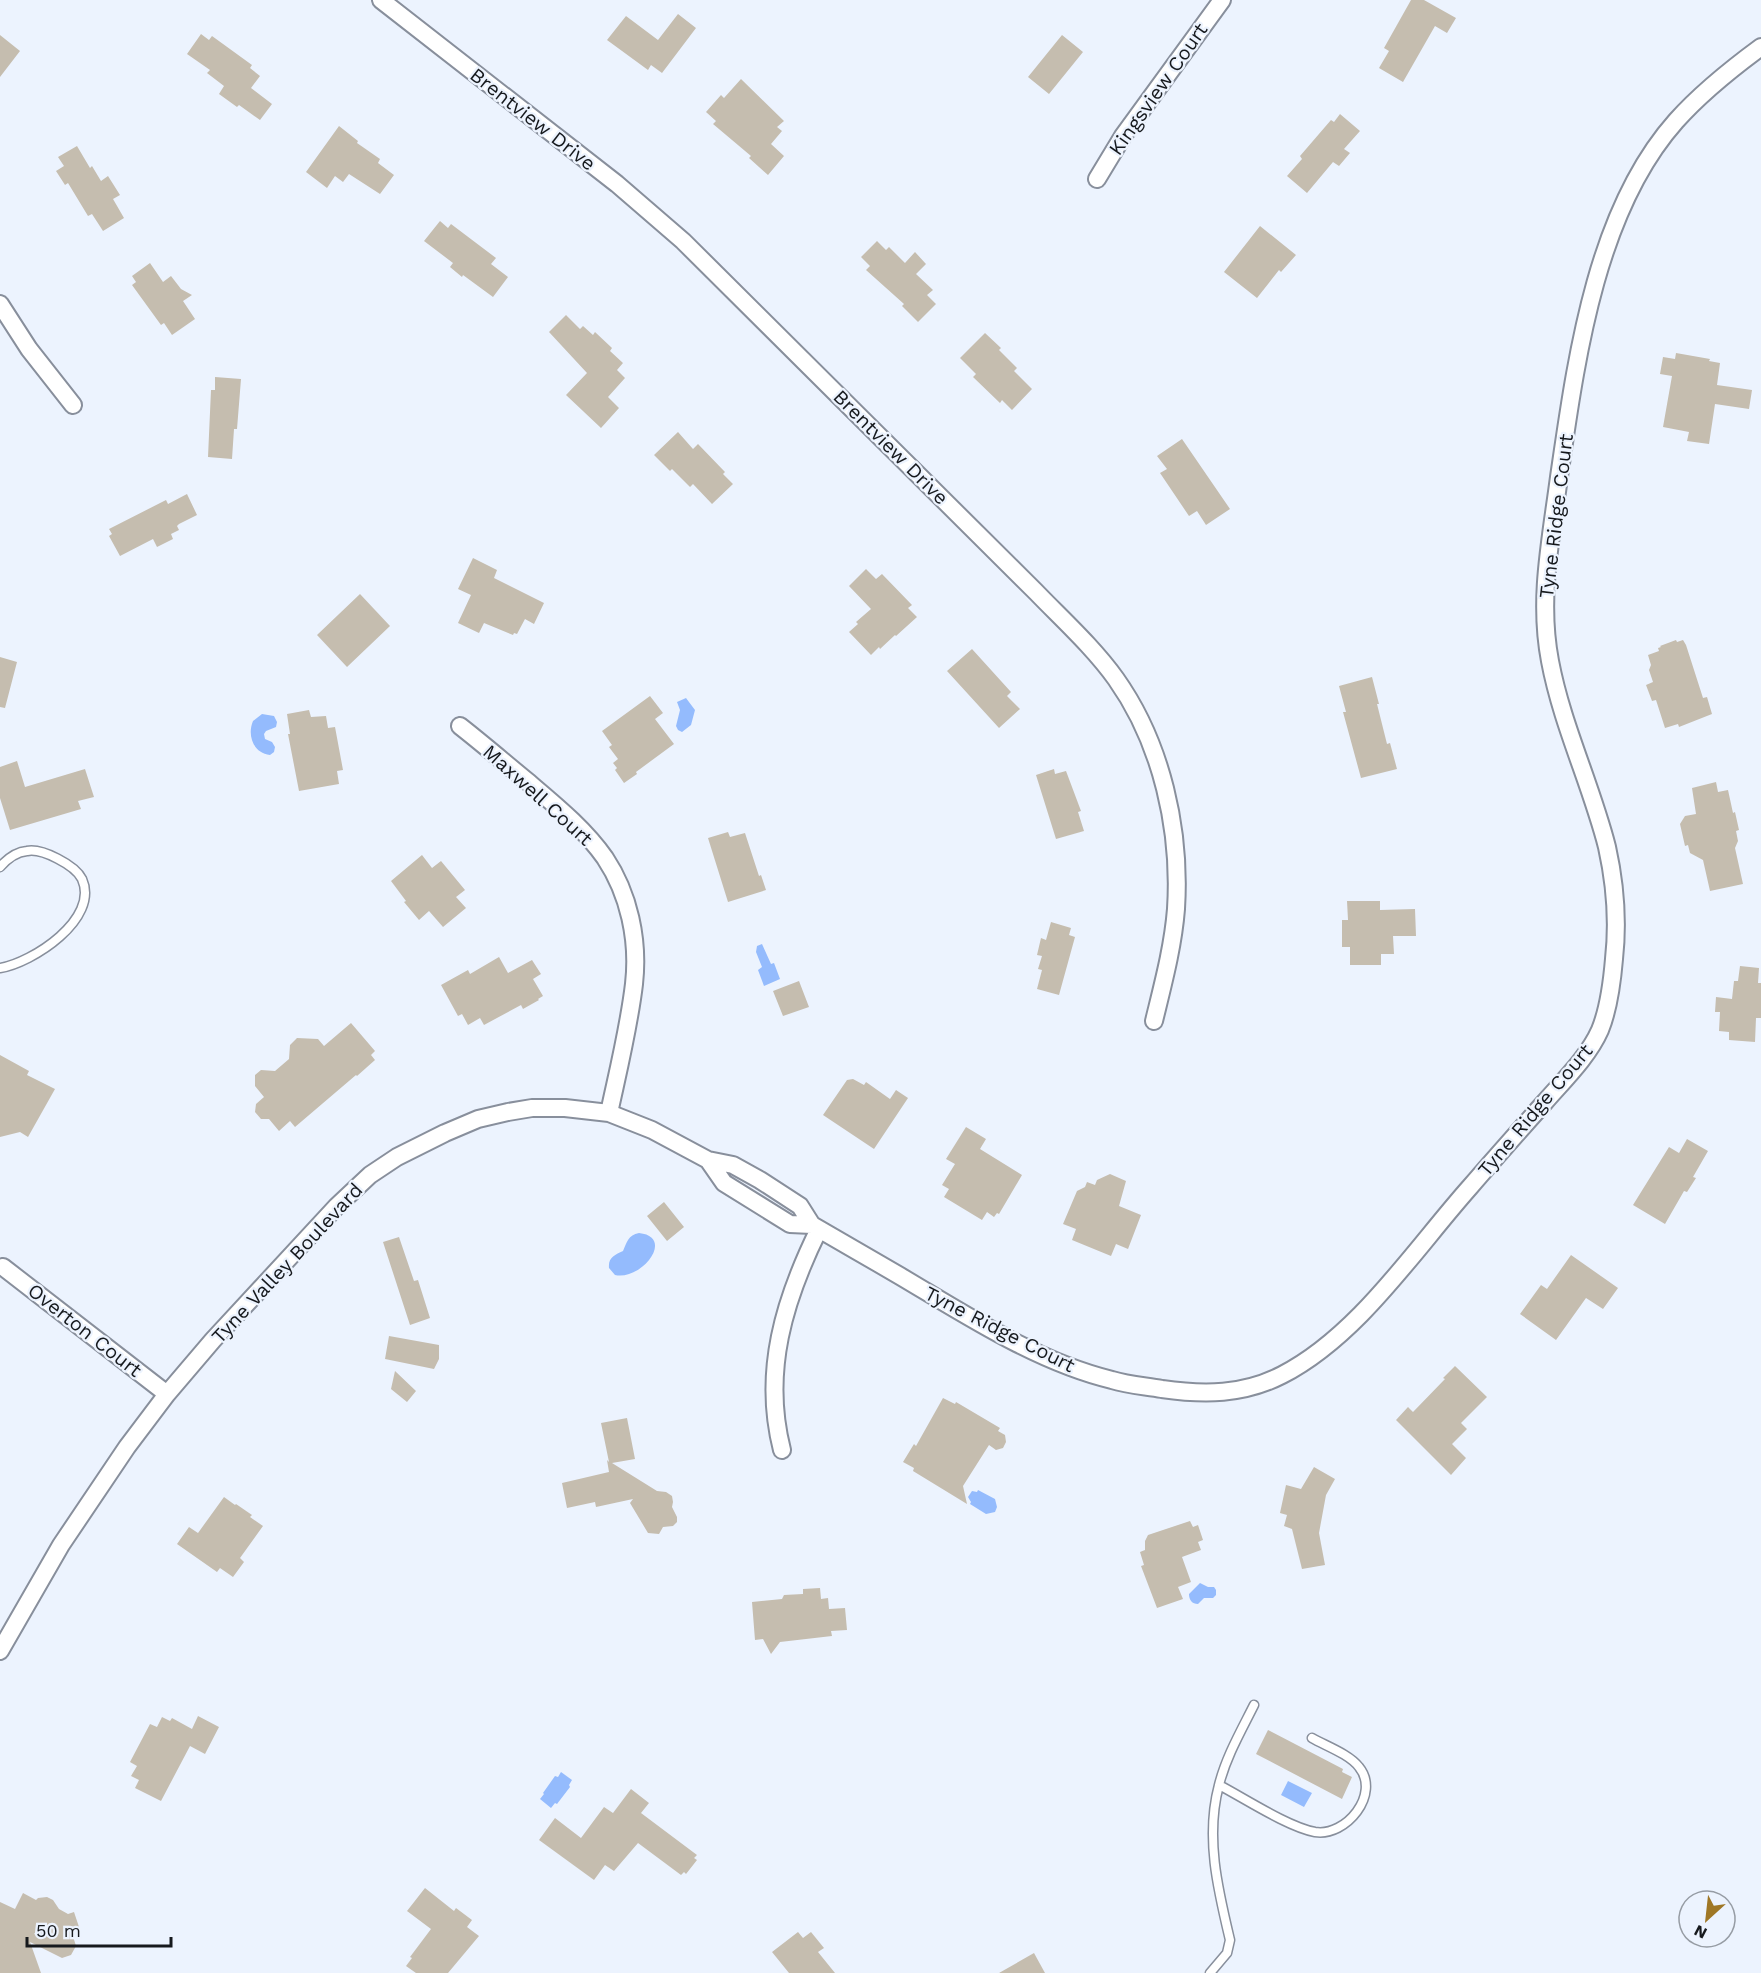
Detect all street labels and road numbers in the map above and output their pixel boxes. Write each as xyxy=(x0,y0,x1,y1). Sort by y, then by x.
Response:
street label: Kingsview Court xyxy=(1103,18,1213,160)
street label: Brentview Drive xyxy=(465,62,601,176)
street label: Brentview Drive xyxy=(828,384,954,510)
street label: Tyne Ridge Court xyxy=(1534,432,1578,600)
street label: Maxwell Court xyxy=(478,739,598,851)
street label: Tyne Ridge Court xyxy=(1473,1038,1598,1181)
street label: Tyne Valley Boulevard xyxy=(206,1178,368,1348)
street label: Overton Court xyxy=(23,1278,147,1382)
street label: Tyne Ridge Court xyxy=(921,1281,1080,1378)

